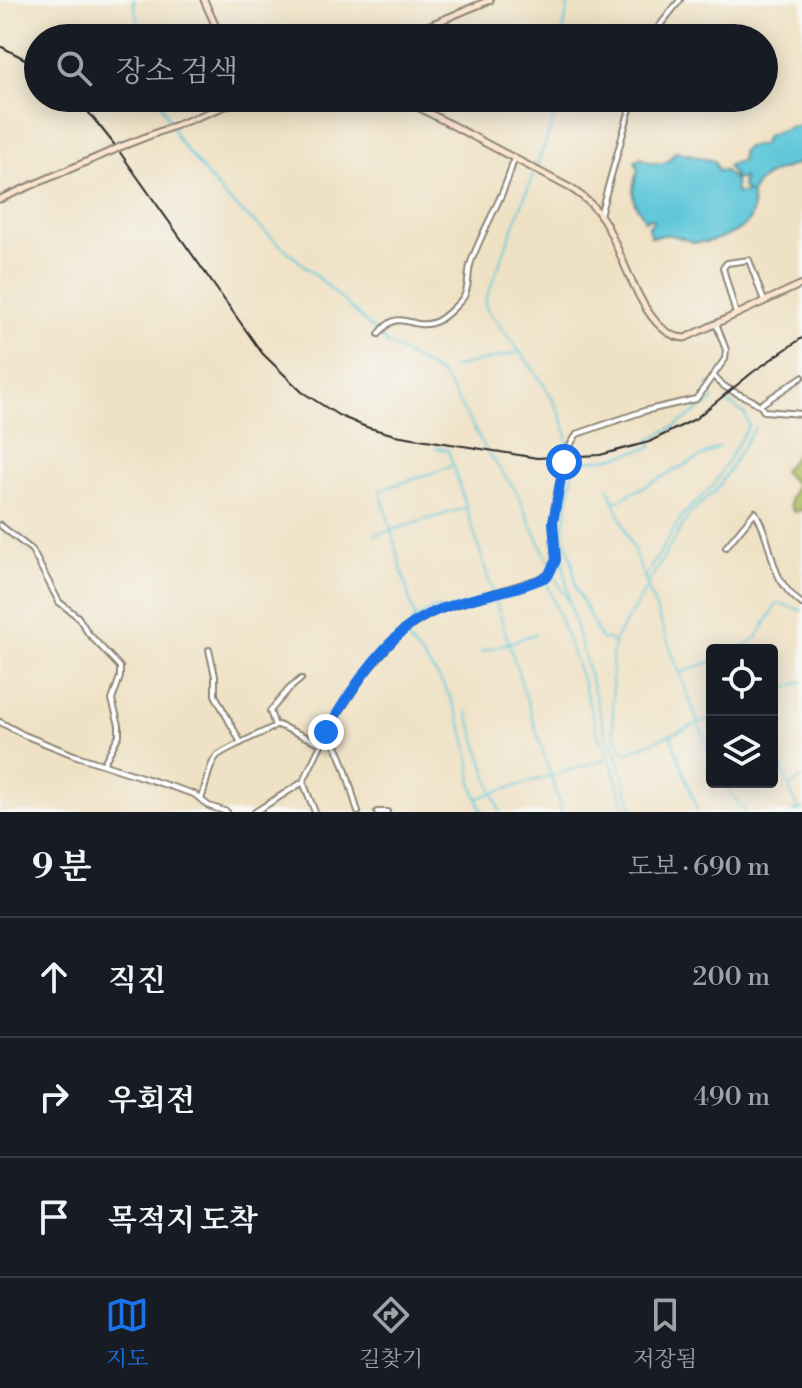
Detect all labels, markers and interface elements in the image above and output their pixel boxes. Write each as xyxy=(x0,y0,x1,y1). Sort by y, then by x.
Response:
search box xyxy=(24,24,778,112)
icon: search xyxy=(52,46,96,90)
text: 장소 검색 xyxy=(116,53,238,91)
route start xyxy=(546,444,582,480)
map controls xyxy=(706,644,778,788)
button: locate xyxy=(706,644,778,716)
route end xyxy=(308,714,344,750)
button: layers xyxy=(706,716,778,788)
text: 9 분 xyxy=(32,847,92,889)
text: 도보 · 690 m xyxy=(628,851,770,883)
icon: ahead xyxy=(32,955,76,999)
text: 200 m xyxy=(693,961,770,993)
text: 직진 xyxy=(108,962,166,1000)
icon: right xyxy=(32,1075,76,1119)
text: 490 m xyxy=(693,1081,770,1113)
text: 우회전 xyxy=(108,1082,195,1120)
icon: arrive xyxy=(32,1195,76,1239)
text: 목적지 도착 xyxy=(108,1202,258,1240)
tab: 지도 xyxy=(105,1293,149,1373)
tab: 길찾기 xyxy=(359,1293,423,1373)
tab: 저장됨 xyxy=(633,1293,697,1373)

